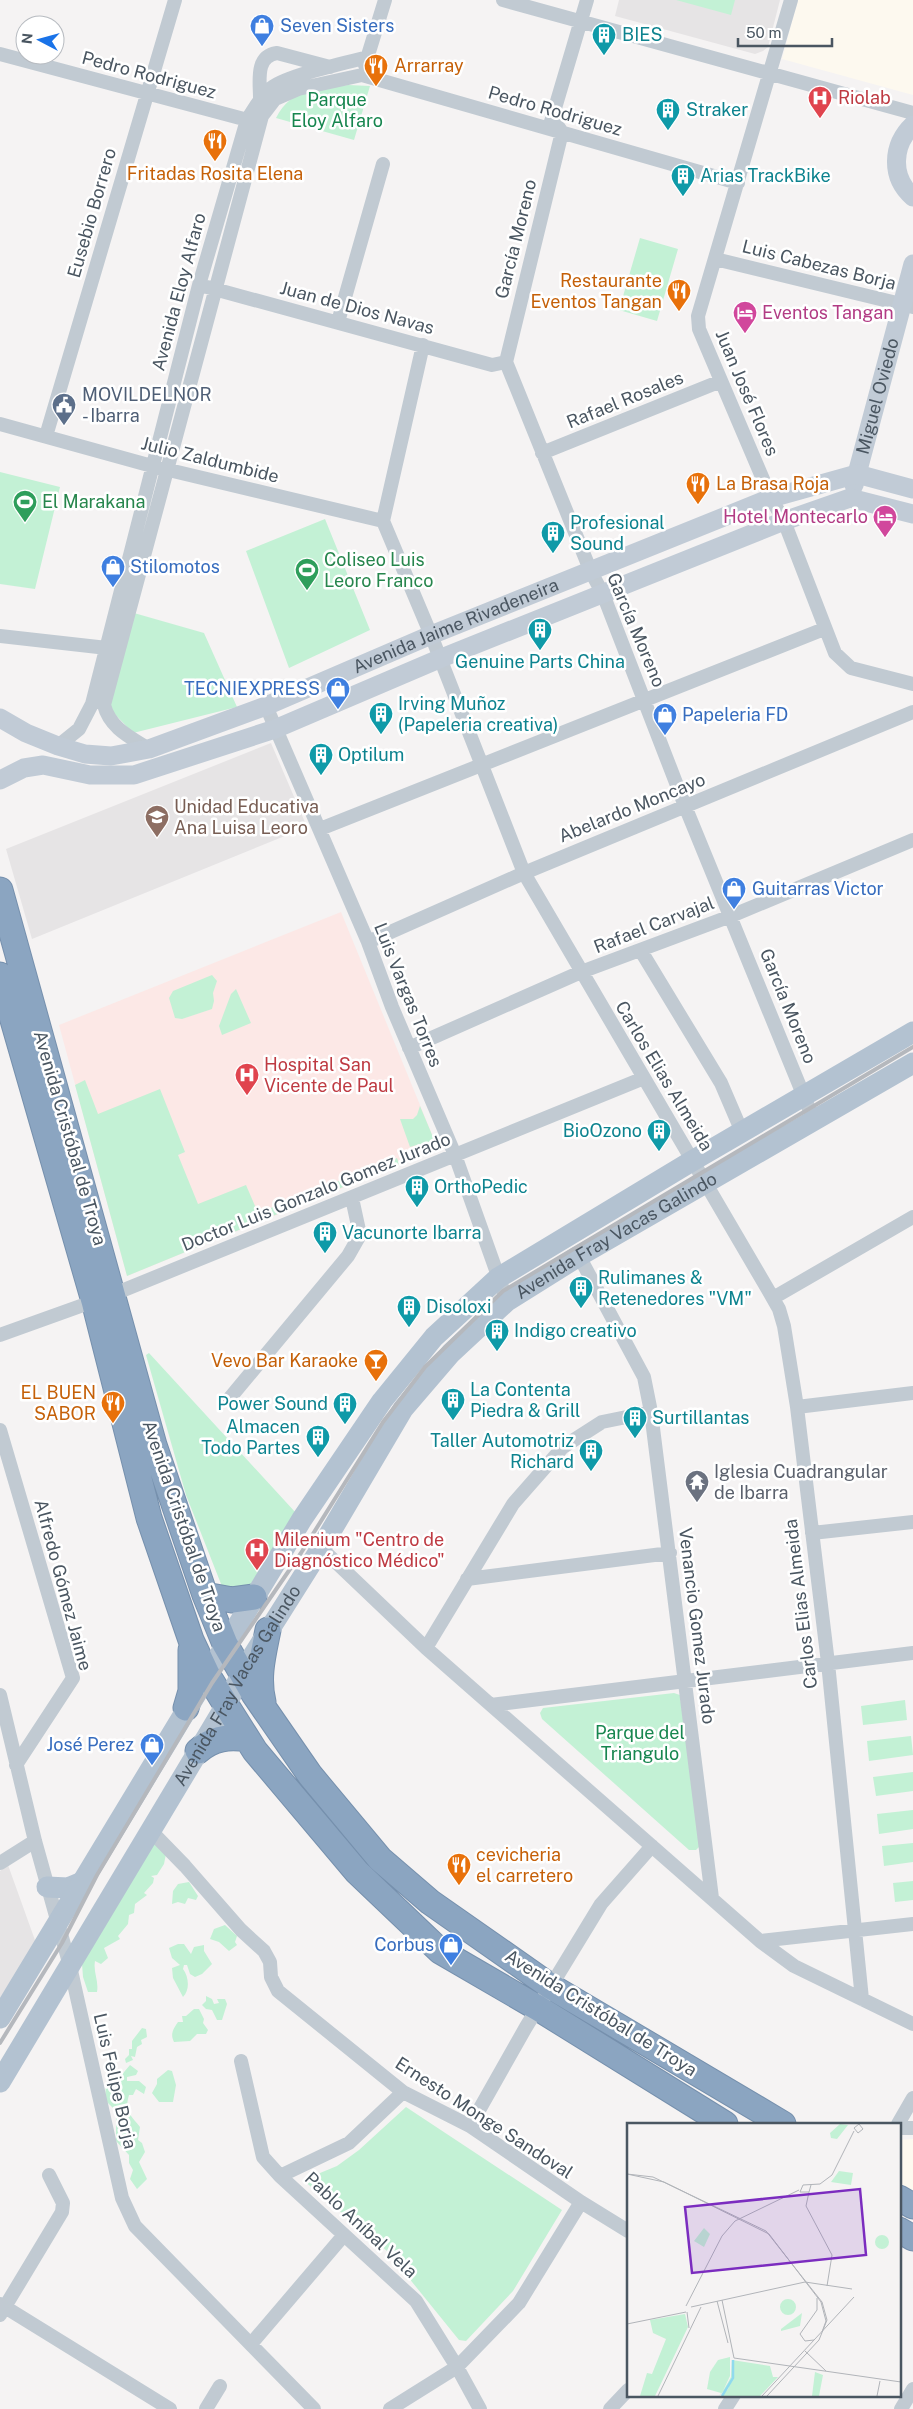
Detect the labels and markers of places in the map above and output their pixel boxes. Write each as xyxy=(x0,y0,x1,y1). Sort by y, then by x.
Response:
shop icon: Seven Sisters xyxy=(249,13,275,47)
place label: Seven Sisters xyxy=(280,15,394,36)
building icon: BIES xyxy=(591,22,617,56)
place label: BIES xyxy=(622,24,663,45)
restaurant icon: Arrarray xyxy=(363,53,389,87)
place label: Arrarray xyxy=(394,55,464,76)
hospital icon: Riolab xyxy=(807,85,833,119)
place label: Riolab xyxy=(838,87,891,108)
building icon: Straker xyxy=(655,97,681,131)
place label: Straker xyxy=(686,99,748,120)
restaurant icon: Fritadas Rosita Elena xyxy=(202,128,228,162)
place label: Fritadas Rosita Elena xyxy=(127,163,303,184)
building icon: Arias TrackBike xyxy=(670,163,696,197)
place label: Arias TrackBike xyxy=(700,165,831,186)
place label: Restaurante Eventos Tangan xyxy=(530,270,662,312)
restaurant icon: Restaurante Eventos Tangan xyxy=(666,278,692,312)
hotel icon: Eventos Tangan xyxy=(732,300,758,334)
place label: Eventos Tangan xyxy=(762,302,894,323)
place label: MOVILDELNOR - Ibarra xyxy=(82,384,212,426)
public building icon: MOVILDELNOR - Ibarra xyxy=(51,392,77,426)
restaurant icon: La Brasa Roja xyxy=(685,471,711,505)
place label: La Brasa Roja xyxy=(716,473,829,494)
sports icon: El Marakana xyxy=(12,489,38,523)
place label: El Marakana xyxy=(42,491,145,512)
hotel icon: Hotel Montecarlo xyxy=(872,504,898,538)
place label: Hotel Montecarlo xyxy=(723,506,868,527)
place label: Profesional Sound xyxy=(570,512,665,554)
building icon: Profesional Sound xyxy=(540,520,566,554)
place label: Coliseo Luis Leoro Franco xyxy=(324,549,433,591)
shop icon: Stilomotos xyxy=(100,554,126,588)
place label: Stilomotos xyxy=(130,556,220,577)
sports icon: Coliseo Luis Leoro Franco xyxy=(294,557,320,591)
building icon: Genuine Parts China xyxy=(527,617,553,651)
place label: Genuine Parts China xyxy=(455,651,625,672)
shop icon: TECNIEXPRESS xyxy=(325,676,351,710)
place label: TECNIEXPRESS xyxy=(184,678,320,699)
place label: Irving Muñoz (Papeleria creativa) xyxy=(398,693,558,735)
building icon: Irving Muñoz (Papeleria creativa) xyxy=(368,701,394,735)
shop icon: Papeleria FD xyxy=(652,702,678,736)
place label: Papeleria FD xyxy=(682,704,788,725)
building icon: Optilum xyxy=(308,742,334,776)
place label: Optilum xyxy=(338,744,404,765)
place label: Unidad Educativa Ana Luisa Leoro xyxy=(174,796,319,838)
school or university icon: Unidad Educativa Ana Luisa Leoro xyxy=(144,804,170,838)
shop icon: Guitarras Victor xyxy=(721,876,747,910)
place label: Guitarras Victor xyxy=(752,878,884,899)
place label: Hospital San Vicente de Paul xyxy=(264,1054,394,1096)
hospital icon: Hospital San Vicente de Paul xyxy=(234,1062,260,1096)
building icon: BioOzono xyxy=(646,1118,672,1152)
place label: BioOzono xyxy=(563,1120,642,1141)
building icon: OrthoPedic xyxy=(404,1174,430,1208)
place label: OrthoPedic xyxy=(434,1176,528,1197)
building icon: Vacunorte Ibarra xyxy=(312,1220,338,1254)
place label: Vacunorte Ibarra xyxy=(342,1222,482,1243)
place label: Rulimanes & Retenedores "VM" xyxy=(598,1267,752,1309)
building icon: Rulimanes & Retenedores "VM" xyxy=(568,1275,594,1309)
building icon: Disoloxi xyxy=(396,1294,422,1328)
place label: Disoloxi xyxy=(426,1296,491,1317)
building icon: Indigo creativo xyxy=(484,1318,510,1352)
place label: Indigo creativo xyxy=(514,1320,637,1341)
bar icon: Vevo Bar Karaoke xyxy=(363,1348,389,1382)
place label: Vevo Bar Karaoke xyxy=(211,1350,358,1371)
place label: La Contenta Piedra & Grill xyxy=(470,1379,581,1421)
place label: EL BUEN SABOR xyxy=(20,1382,96,1424)
building icon: La Contenta Piedra & Grill xyxy=(440,1387,466,1421)
restaurant icon: EL BUEN SABOR xyxy=(100,1390,126,1424)
building icon: Power Sound xyxy=(332,1391,358,1425)
place label: Power Sound xyxy=(217,1393,328,1414)
building icon: Surtillantas xyxy=(622,1405,648,1439)
place label: Surtillantas xyxy=(652,1407,749,1428)
place label: Almacen Todo Partes xyxy=(201,1416,300,1458)
building icon: Almacen Todo Partes xyxy=(305,1424,331,1458)
place label: Taller Automotriz Richard xyxy=(430,1430,574,1472)
building icon: Taller Automotriz Richard xyxy=(578,1438,604,1472)
place label: Iglesia Cuadrangular de Ibarra xyxy=(714,1461,888,1503)
temple icon: Iglesia Cuadrangular de Ibarra xyxy=(684,1469,710,1503)
place label: Milenium "Centro de Diagnóstico Médico" xyxy=(274,1529,445,1571)
hospital icon: Milenium "Centro de Diagnóstico Médico" xyxy=(244,1537,270,1571)
shop icon: José Perez xyxy=(139,1732,165,1766)
place label: José Perez xyxy=(46,1734,134,1755)
place label: cevicheria el carretero xyxy=(476,1844,573,1886)
restaurant icon: cevicheria el carretero xyxy=(446,1852,472,1886)
shop icon: Corbus xyxy=(438,1932,464,1966)
place label: Corbus xyxy=(374,1934,434,1955)

